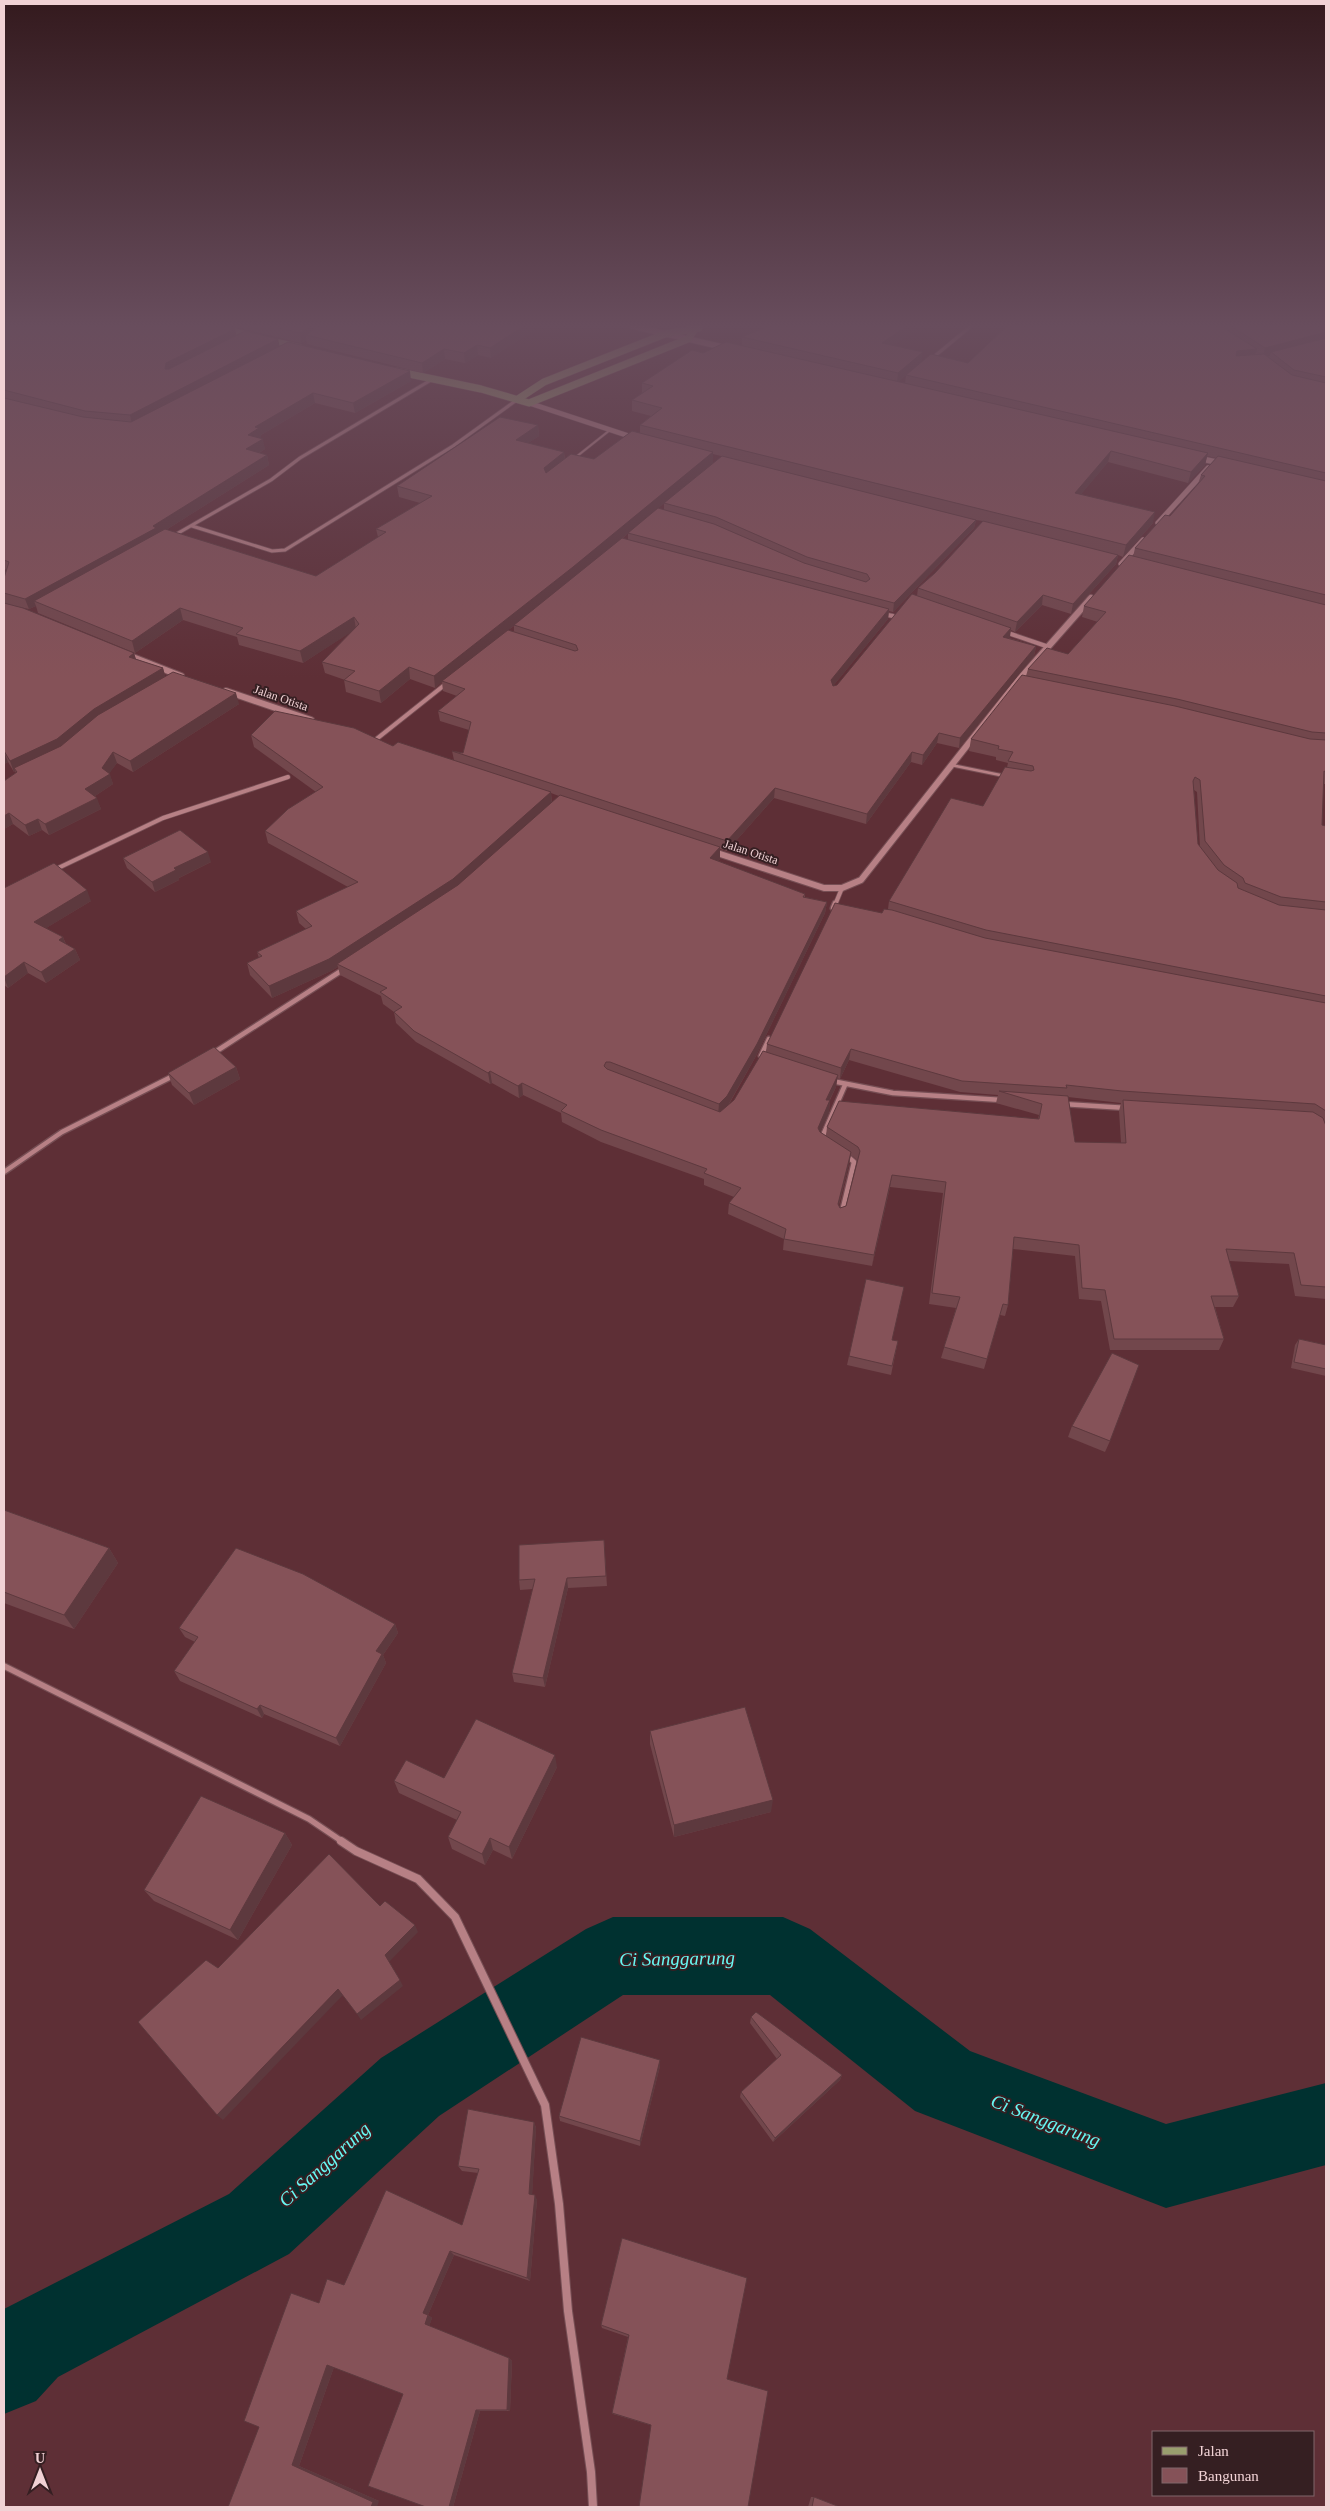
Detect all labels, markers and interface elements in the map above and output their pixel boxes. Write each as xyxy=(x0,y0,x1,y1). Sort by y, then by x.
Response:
street label: Jalan Otista xyxy=(252,682,311,714)
street label: Jalan Otista xyxy=(722,837,781,868)
water label: Ci Sanggarung xyxy=(619,1947,735,1970)
water label: Ci Sanggarung xyxy=(988,2090,1104,2151)
water label: Ci Sanggarung xyxy=(274,2118,374,2211)
legend xyxy=(1152,2431,1315,2496)
text: Jalan xyxy=(1198,2443,1229,2459)
north arrow xyxy=(15,2446,65,2496)
text: U xyxy=(35,2451,45,2466)
text: Bangunan xyxy=(1198,2468,1259,2484)

